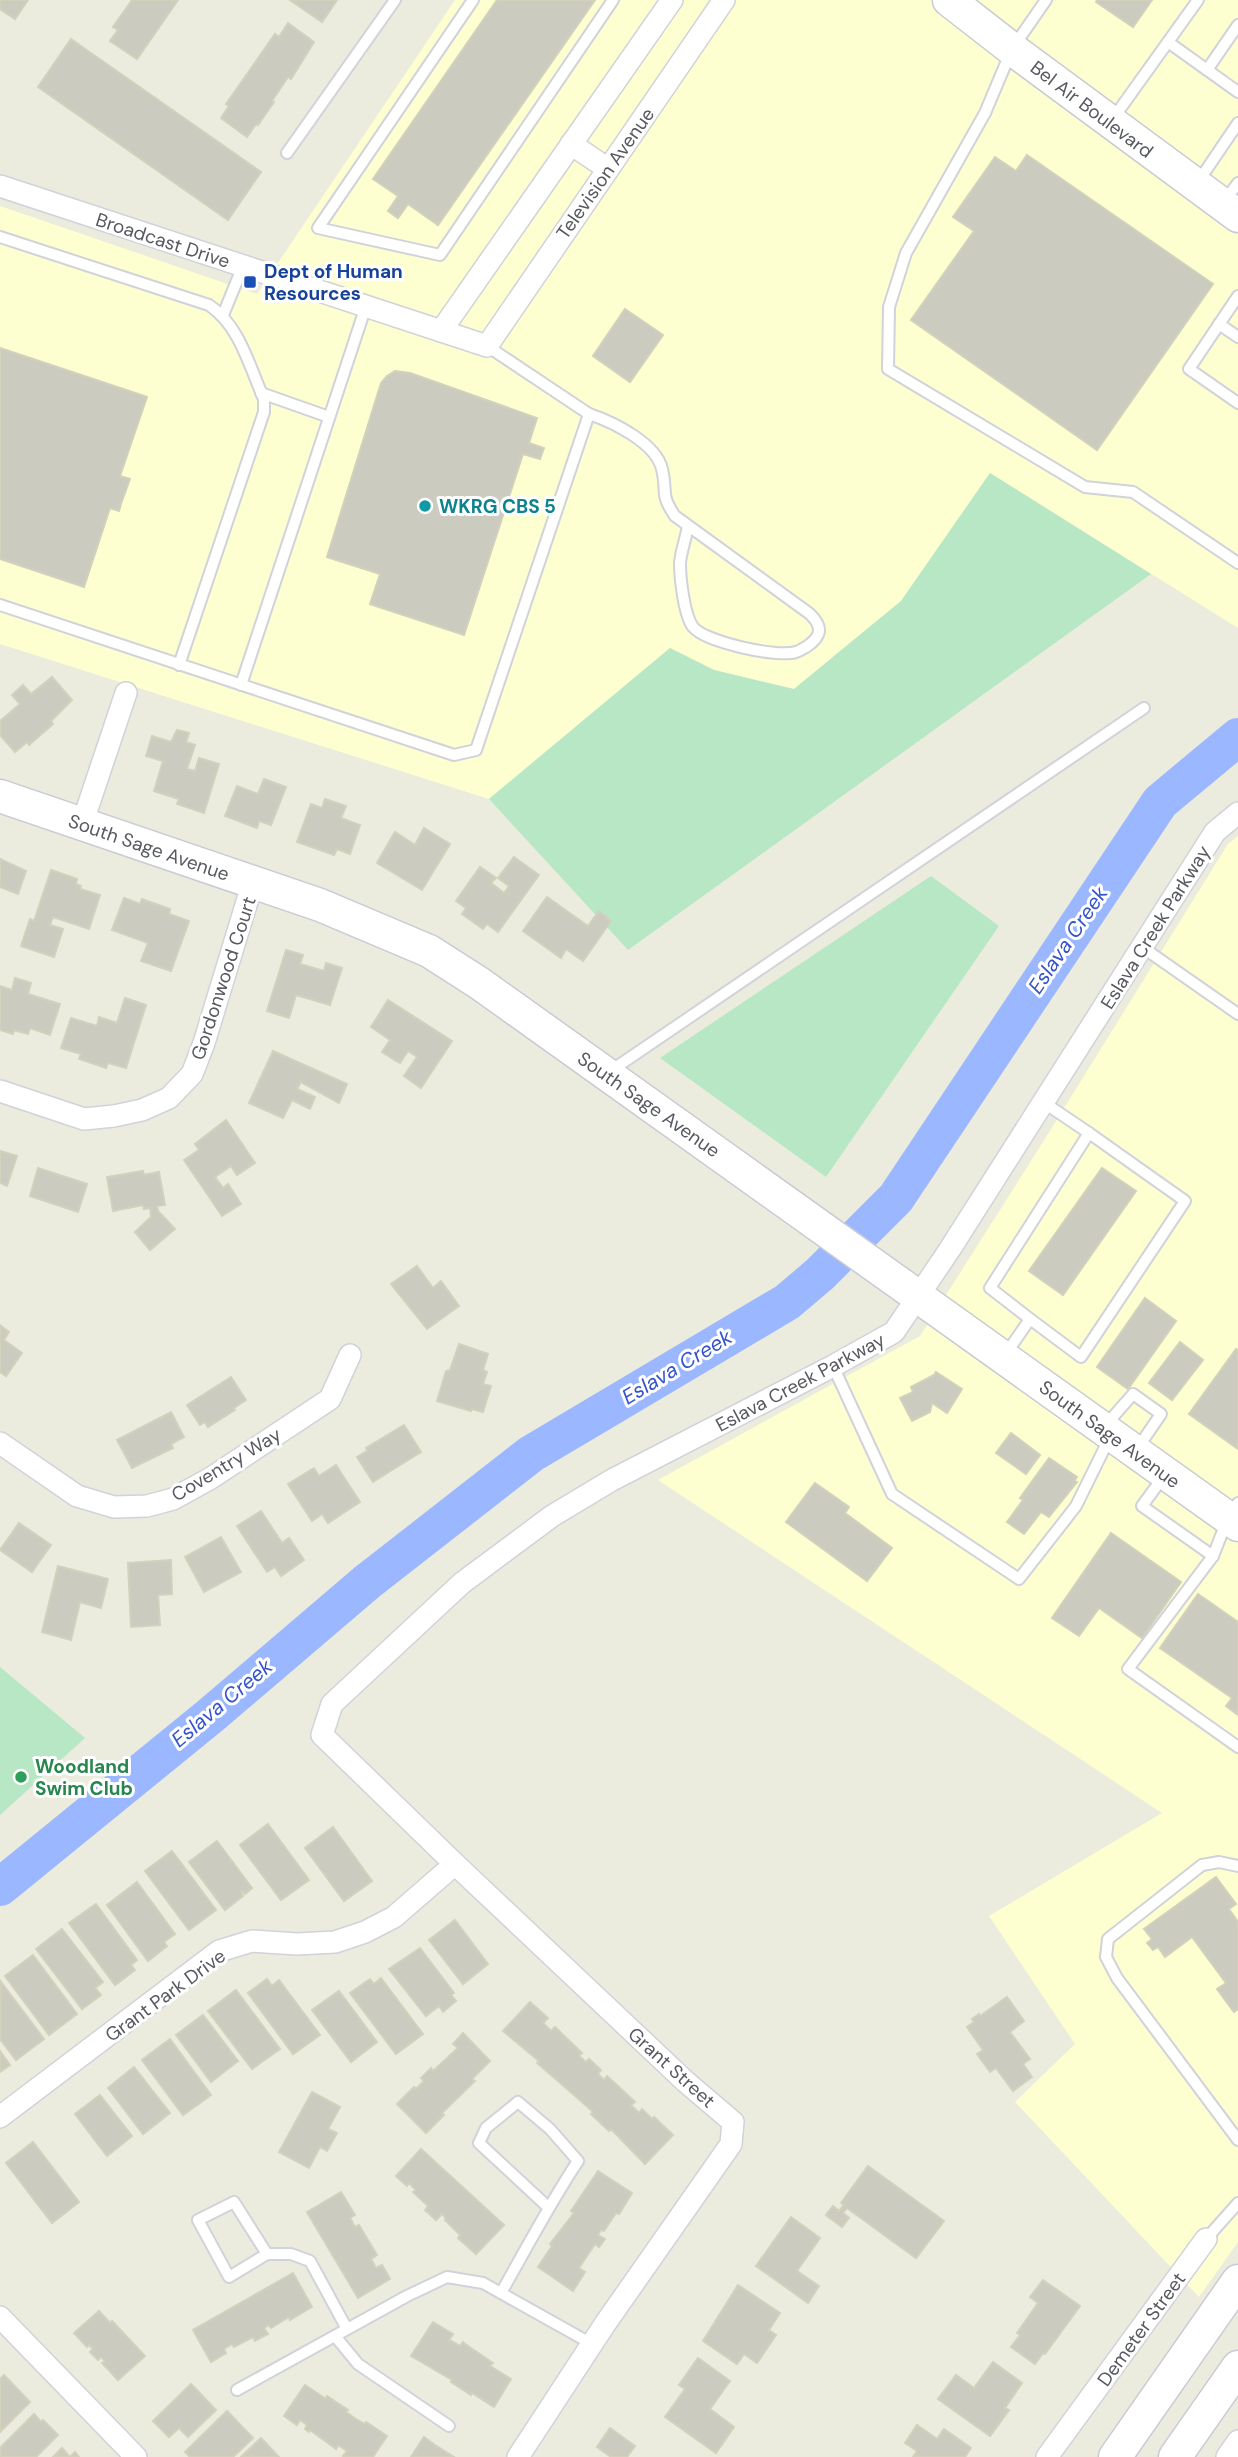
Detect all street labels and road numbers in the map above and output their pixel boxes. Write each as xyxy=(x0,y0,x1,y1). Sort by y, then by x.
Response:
street label: Bel Air Boulevard xyxy=(1025,55,1158,164)
street label: Television Avenue xyxy=(551,103,660,244)
street label: Broadcast Drive xyxy=(93,207,233,274)
street label: South Sage Avenue xyxy=(65,808,233,887)
street label: Eslava Creek Parkway xyxy=(1095,840,1216,1014)
street label: Gordonwood Court xyxy=(185,893,262,1063)
street label: South Sage Avenue xyxy=(572,1046,725,1163)
street label: Eslava Creek Parkway xyxy=(711,1327,890,1438)
street label: South Sage Avenue xyxy=(1034,1375,1185,1494)
street label: Coventry Way xyxy=(167,1422,286,1507)
street label: Grant Park Drive xyxy=(100,1943,230,2047)
street label: Grant Street xyxy=(623,2022,721,2113)
street label: Demeter Street xyxy=(1092,2267,1191,2391)

